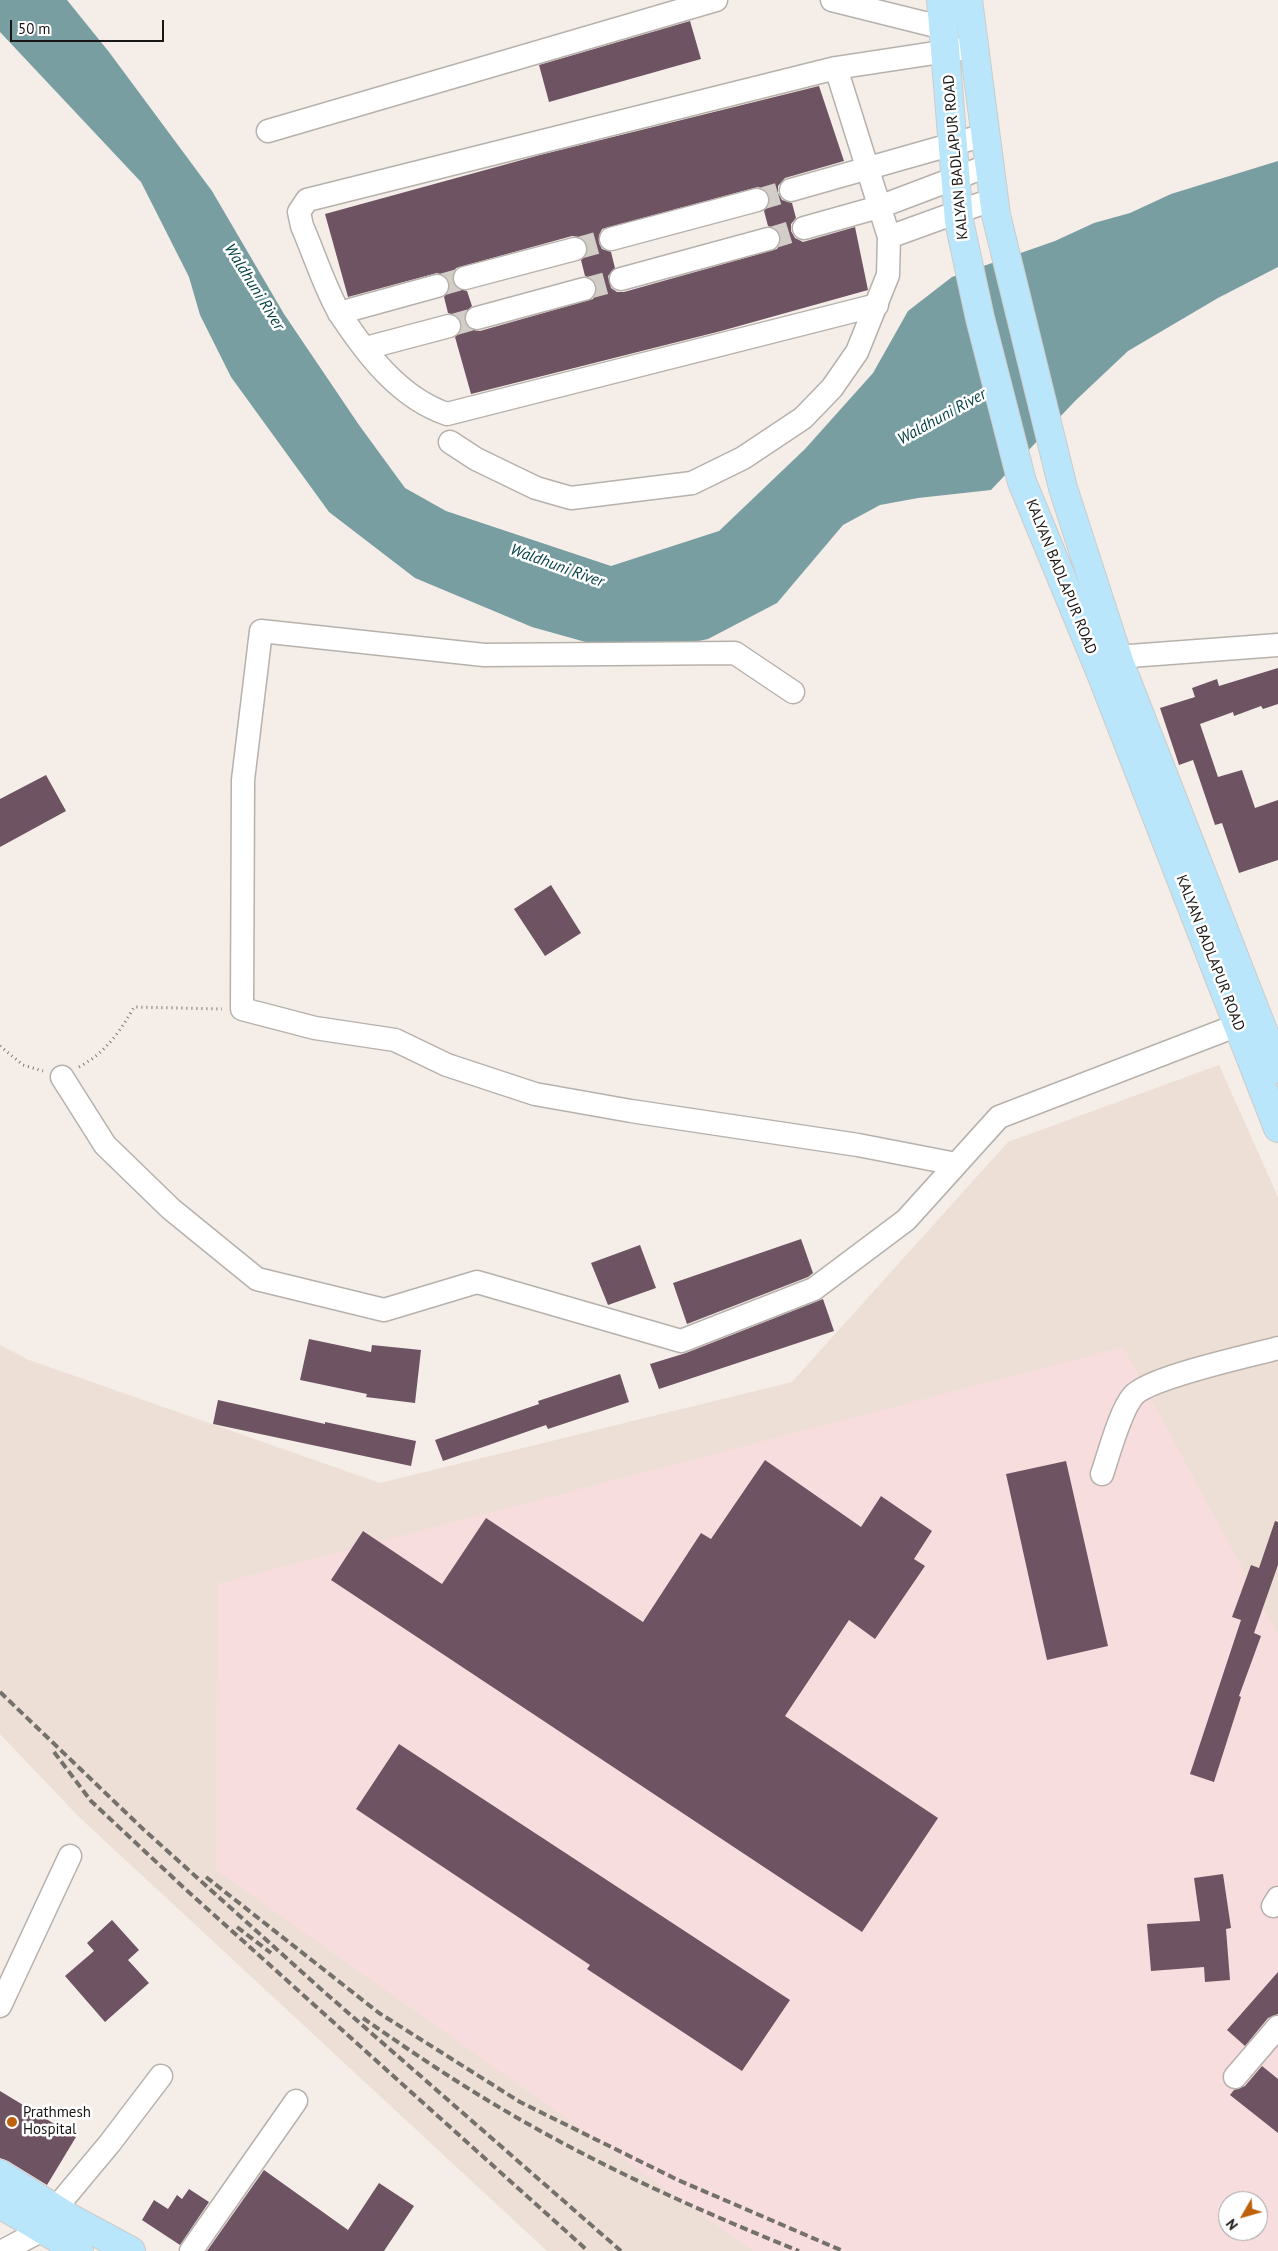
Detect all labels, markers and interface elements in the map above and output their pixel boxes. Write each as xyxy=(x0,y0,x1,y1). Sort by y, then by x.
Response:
scale bar xyxy=(12,10,166,42)
text: 50 m xyxy=(18,19,51,38)
street label: KALYAN BADLAPUR ROAD xyxy=(940,74,972,240)
water label: Waldhuni River xyxy=(220,240,288,334)
water label: Waldhuni River xyxy=(894,385,990,449)
street label: KALYAN BADLAPUR ROAD xyxy=(1022,497,1100,657)
water label: Waldhuni River xyxy=(508,540,606,592)
street label: KALYAN BADLAPUR ROAD xyxy=(1172,872,1248,1034)
place label: Prathmesh Hospital xyxy=(23,2104,91,2139)
marker: Prathmesh Hospital xyxy=(5,2115,19,2129)
north arrow xyxy=(1218,2191,1268,2241)
text: N xyxy=(1222,2215,1242,2234)

